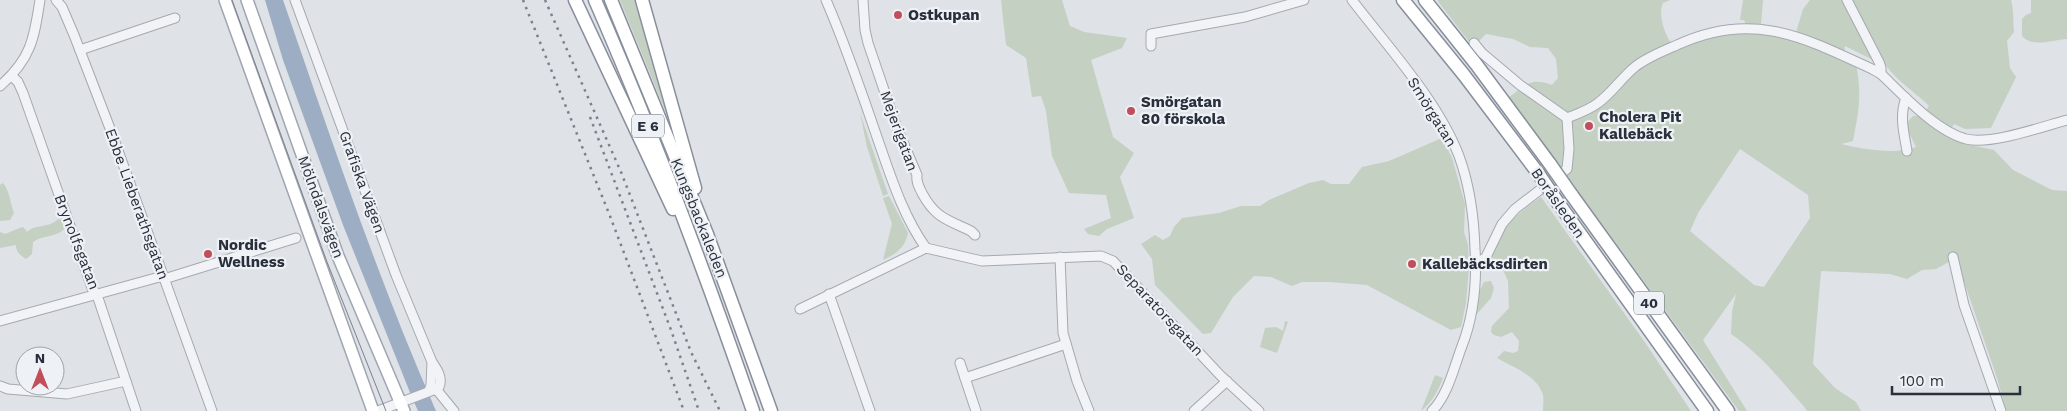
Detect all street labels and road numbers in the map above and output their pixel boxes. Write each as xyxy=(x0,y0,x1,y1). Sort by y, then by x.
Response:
street label: Smörgatan xyxy=(1403,74,1461,150)
street label: Mejerigatan xyxy=(876,88,922,174)
road number: E 6 xyxy=(632,114,664,138)
street label: Ebbe Lieberathsgatan xyxy=(101,126,173,282)
street label: Grafiska Vägen xyxy=(335,129,389,235)
street label: Mölndalsvägen xyxy=(294,153,348,261)
street label: Kungsbackaleden xyxy=(667,155,731,281)
street label: Boråsleden xyxy=(1527,164,1589,242)
street label: Brynolfsgatan xyxy=(51,192,103,292)
street label: Separatorsgatan xyxy=(1113,260,1207,360)
road number: 40 xyxy=(1634,292,1664,314)

